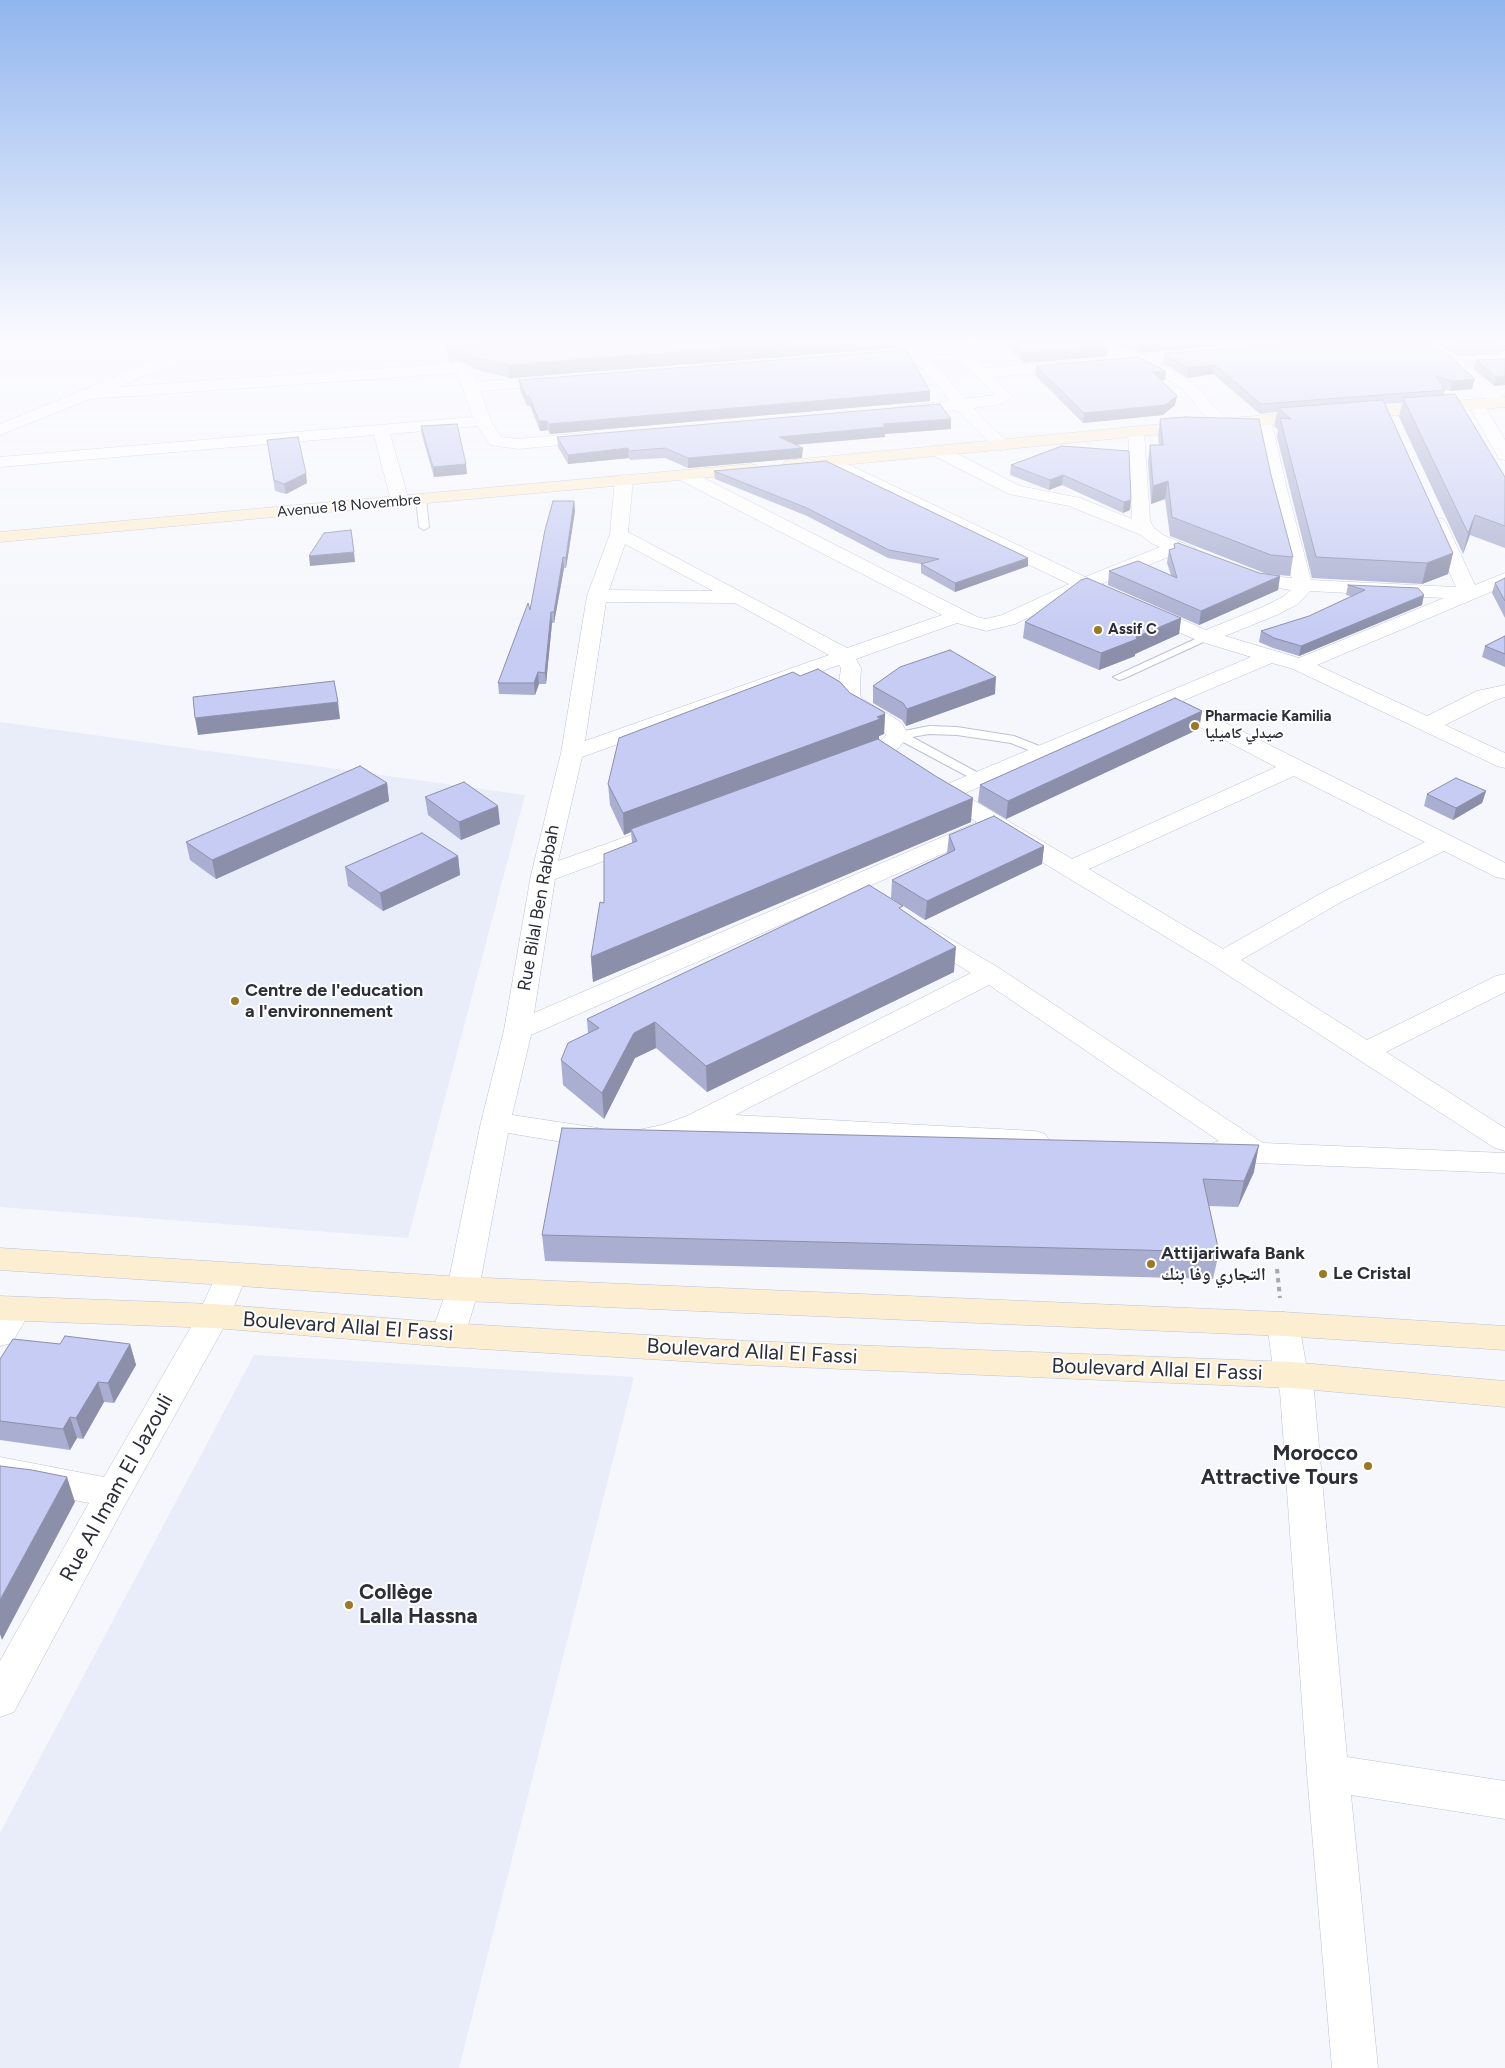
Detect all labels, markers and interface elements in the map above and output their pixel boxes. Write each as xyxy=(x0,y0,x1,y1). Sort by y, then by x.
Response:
street label: Avenue 18 Novembre xyxy=(276,491,422,521)
place label: Assif C xyxy=(1108,621,1157,639)
marker: Assif C xyxy=(1092,624,1104,636)
place label: Pharmacie Kamilia صيدلي كاميليا xyxy=(1205,708,1332,743)
marker: Pharmacie Kamilia صيدلي كاميليا xyxy=(1189,720,1201,732)
street label: Rue Bilal Ben Rabbah xyxy=(514,823,564,993)
place label: Centre de l'education a l'environnement xyxy=(245,980,423,1022)
marker: Centre de l'education a l'environnement xyxy=(229,995,241,1007)
place label: Attijariwafa Bank التجاري وفا بنك xyxy=(1161,1243,1305,1286)
marker: Attijariwafa Bank التجاري وفا بنك xyxy=(1145,1258,1157,1270)
place label: Le Cristal xyxy=(1333,1263,1411,1285)
marker: Le Cristal xyxy=(1317,1268,1329,1280)
street label: Boulevard Allal El Fassi xyxy=(242,1307,454,1347)
street label: Boulevard Allal El Fassi xyxy=(646,1334,858,1370)
street label: Boulevard Allal El Fassi xyxy=(1051,1354,1263,1386)
street label: Rue Al Imam El Jazouli xyxy=(55,1390,179,1586)
place label: Morocco Attractive Tours xyxy=(1201,1441,1358,1491)
marker: Morocco Attractive Tours xyxy=(1362,1460,1374,1472)
place label: Collège Lalla Hassna xyxy=(359,1580,478,1630)
marker: Collège Lalla Hassna xyxy=(343,1599,355,1611)

